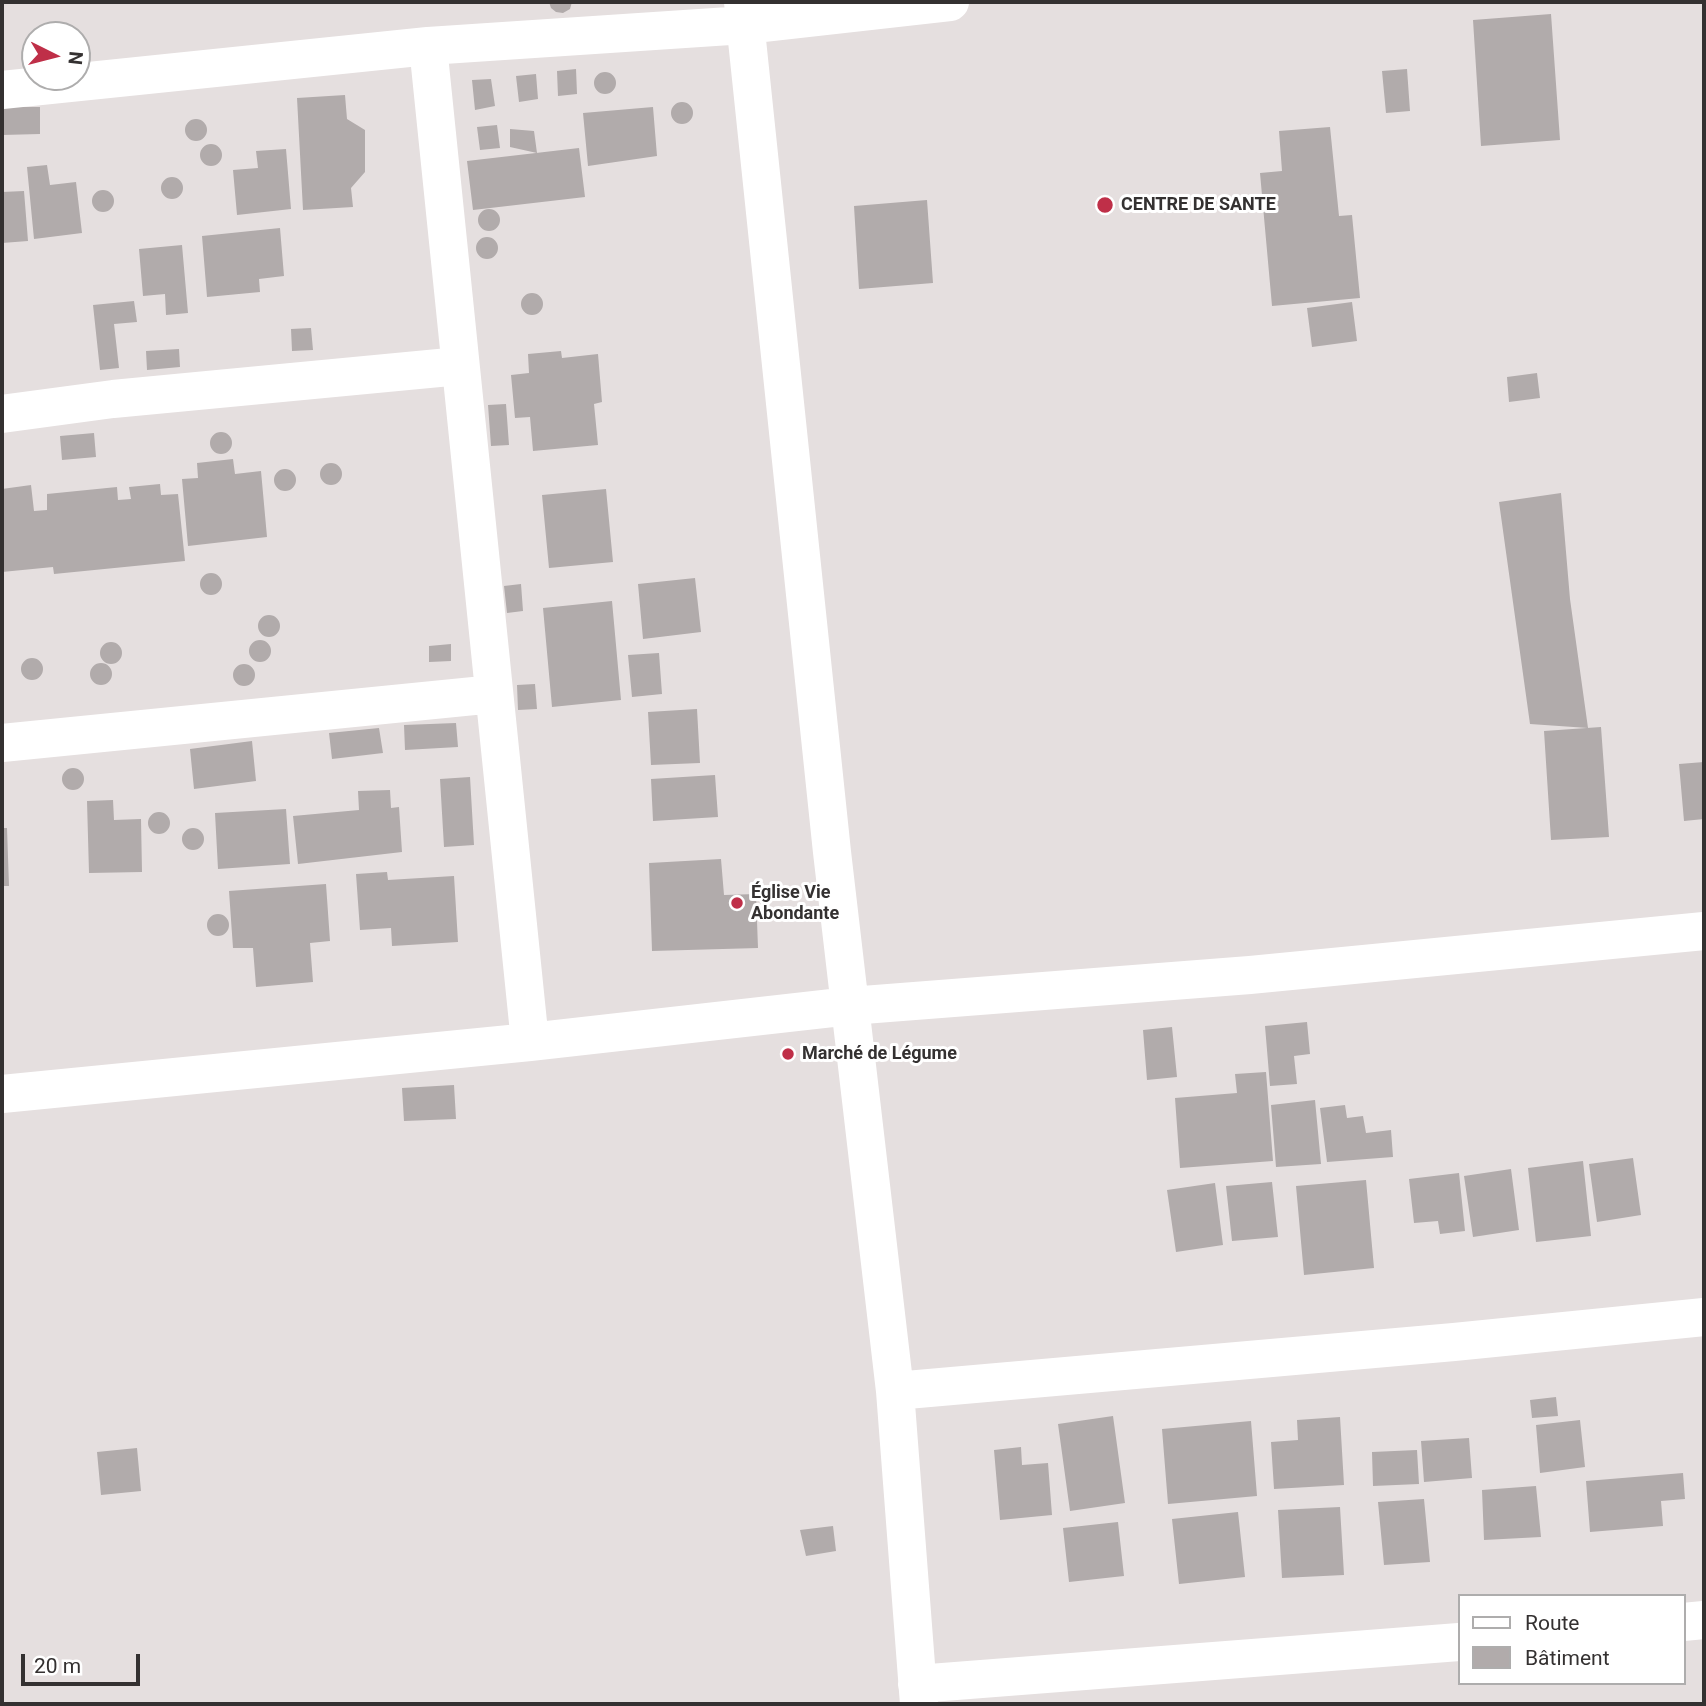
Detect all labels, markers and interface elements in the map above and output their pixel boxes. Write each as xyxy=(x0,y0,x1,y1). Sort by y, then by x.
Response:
north arrow xyxy=(21,21,91,91)
text: N xyxy=(63,50,88,66)
place label: CENTRE DE SANTE xyxy=(1121,194,1276,216)
marker: CENTRE DE SANTE xyxy=(1095,195,1115,215)
place label: Église Vie Abondante xyxy=(751,882,839,924)
marker: Église Vie Abondante xyxy=(729,895,745,911)
place label: Marché de Légume xyxy=(802,1043,957,1065)
marker: Marché de Légume xyxy=(780,1046,796,1062)
legend xyxy=(1458,1594,1685,1685)
text: Route xyxy=(1525,1611,1580,1635)
scale bar xyxy=(24,1640,144,1684)
text: Bâtiment xyxy=(1525,1646,1610,1670)
text: 20 m xyxy=(34,1654,81,1678)

